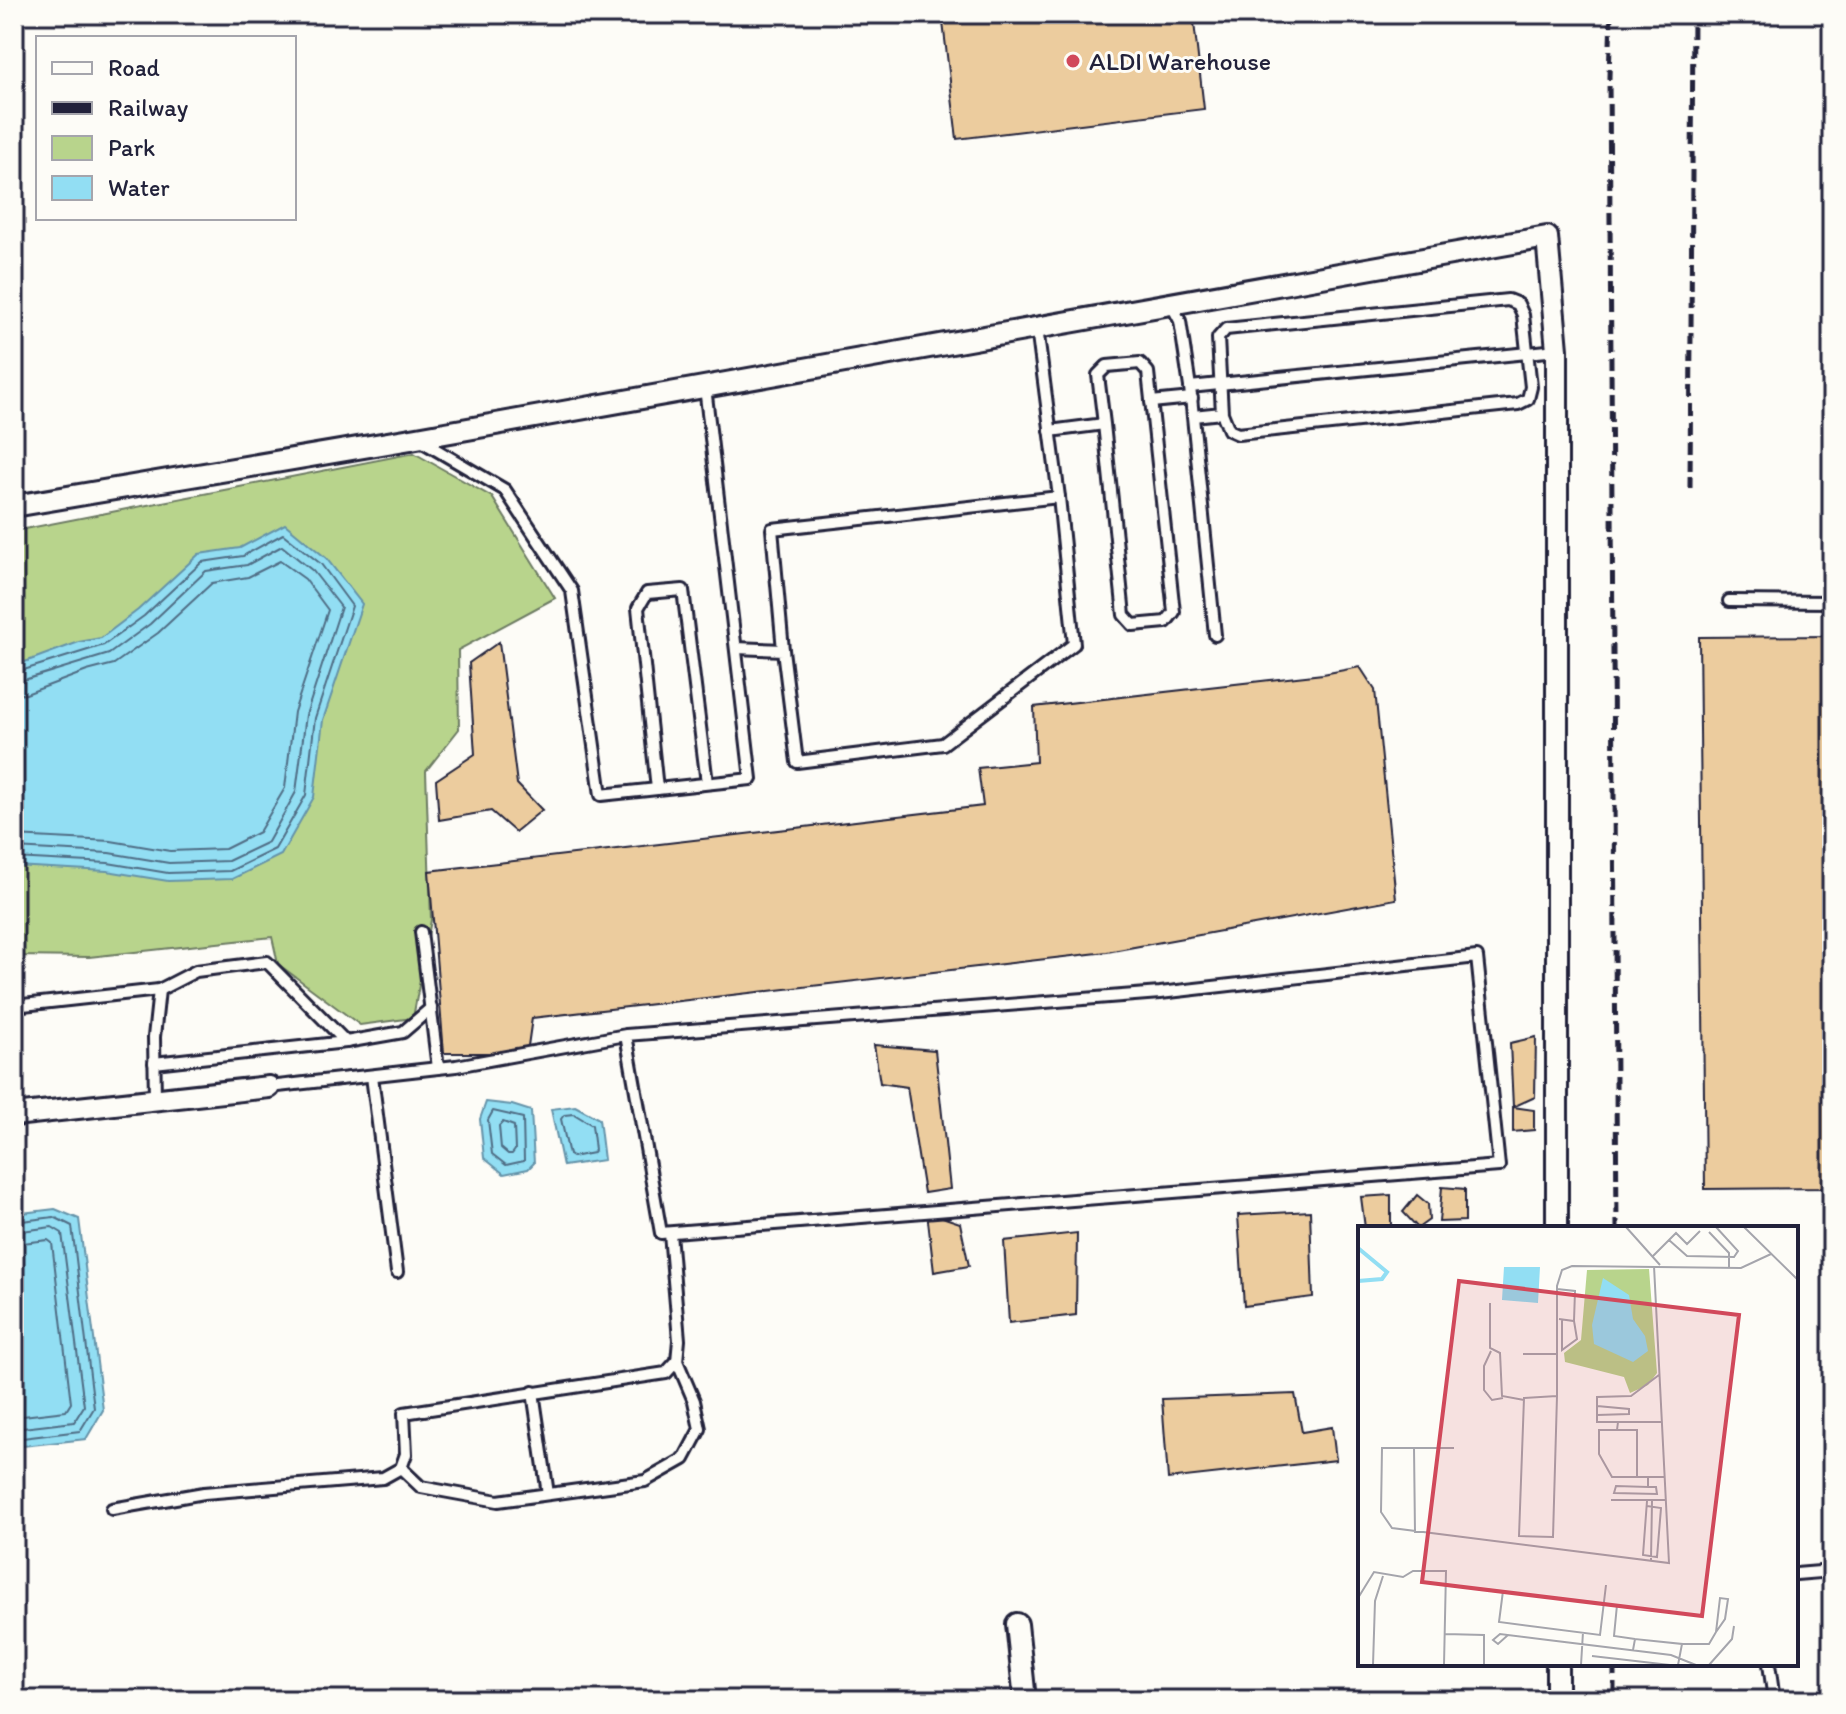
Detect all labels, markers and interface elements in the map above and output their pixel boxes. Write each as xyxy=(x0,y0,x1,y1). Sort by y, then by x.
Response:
legend xyxy=(36,36,296,220)
place label: ALDI Warehouse xyxy=(1089,45,1271,77)
marker: ALDI Warehouse xyxy=(1064,52,1082,70)
text: Road xyxy=(108,53,160,82)
text: Railway xyxy=(108,93,189,122)
text: Park xyxy=(108,133,155,162)
text: Water xyxy=(108,173,170,202)
inset map xyxy=(1358,1226,1798,1666)

